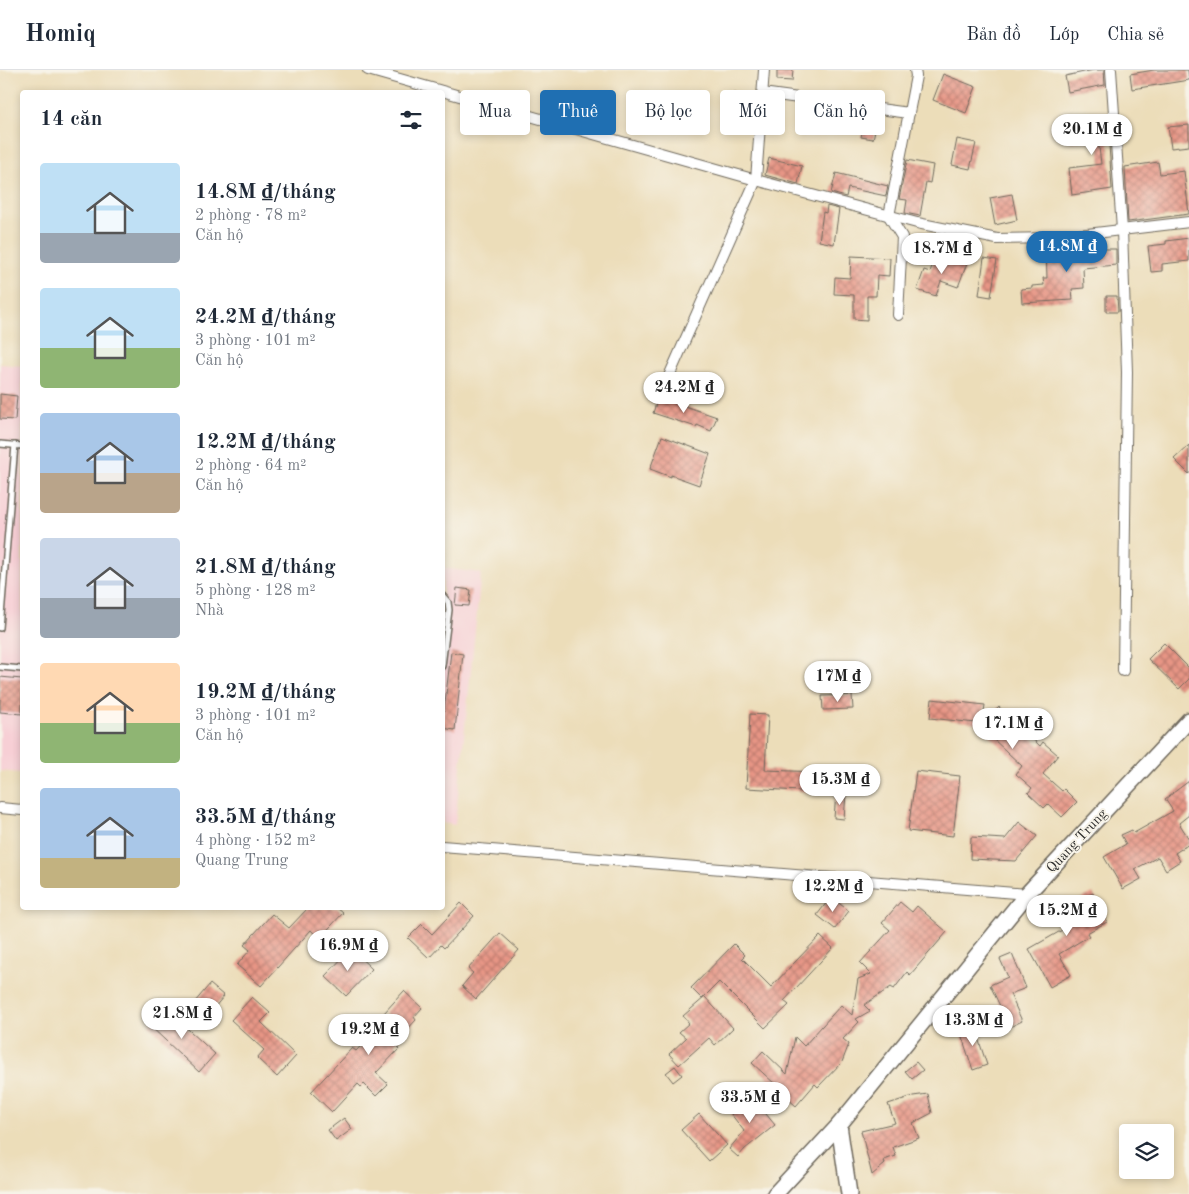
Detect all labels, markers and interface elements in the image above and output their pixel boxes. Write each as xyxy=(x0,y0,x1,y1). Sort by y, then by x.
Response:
text: Homiq xyxy=(25,23,96,47)
text: Bản đồ xyxy=(967,26,1021,44)
text: Lớp xyxy=(1049,26,1079,44)
text: Chia sẻ xyxy=(1107,26,1164,44)
chip: Mua xyxy=(460,90,530,135)
chip: Thuê xyxy=(540,90,616,135)
chip: Bộ lọc xyxy=(626,90,710,135)
chip: Mới xyxy=(720,90,785,135)
chip: Căn hộ xyxy=(795,90,885,135)
icon: filters xyxy=(397,106,425,134)
text: 14 căn xyxy=(40,109,102,130)
pin: 20.1M ₫ xyxy=(1046,114,1138,156)
text: 20.1M ₫ xyxy=(1062,122,1122,138)
text: 14.8M ₫/tháng xyxy=(195,182,336,203)
icon: home xyxy=(80,183,140,243)
text: 2 phòng · 78 m² xyxy=(195,208,306,224)
text: Căn hộ xyxy=(195,228,243,244)
pin: 14.8M ₫ xyxy=(1021,230,1113,273)
pin: 18.7M ₫ xyxy=(896,232,988,275)
text: 14.8M ₫ xyxy=(1037,239,1097,255)
text: 18.7M ₫ xyxy=(912,241,972,257)
text: 24.2M ₫/tháng xyxy=(195,307,336,328)
icon: home xyxy=(80,308,140,368)
text: 3 phòng · 101 m² xyxy=(195,333,316,349)
text: Căn hộ xyxy=(195,353,243,369)
pin: 24.2M ₫ xyxy=(638,372,730,414)
text: 24.2M ₫ xyxy=(654,380,714,396)
text: 12.2M ₫/tháng xyxy=(195,432,336,453)
icon: home xyxy=(80,433,140,493)
text: 2 phòng · 64 m² xyxy=(195,458,306,474)
text: Căn hộ xyxy=(195,478,243,494)
text: 21.8M ₫/tháng xyxy=(195,557,336,578)
icon: home xyxy=(80,558,140,618)
text: 5 phòng · 128 m² xyxy=(195,583,316,599)
text: Nhà xyxy=(195,603,224,619)
pin: 17M ₫ xyxy=(803,660,873,703)
text: 17M ₫ xyxy=(815,669,861,685)
text: 19.2M ₫/tháng xyxy=(195,682,336,703)
icon: home xyxy=(80,683,140,743)
text: 3 phòng · 101 m² xyxy=(195,708,316,724)
pin: 17.1M ₫ xyxy=(967,708,1059,750)
text: 17.1M ₫ xyxy=(983,716,1043,732)
text: Căn hộ xyxy=(195,728,243,744)
pin: 15.3M ₫ xyxy=(794,764,886,806)
text: 15.3M ₫ xyxy=(810,772,870,788)
street label: Quang Trung xyxy=(1044,806,1110,876)
text: 33.5M ₫/tháng xyxy=(195,807,336,828)
icon: home xyxy=(80,808,140,868)
text: 4 phòng · 152 m² xyxy=(195,833,316,849)
text: Quang Trung xyxy=(195,853,288,869)
pin: 12.2M ₫ xyxy=(787,870,879,913)
text: 12.2M ₫ xyxy=(803,879,863,895)
pin: 15.2M ₫ xyxy=(1021,894,1113,937)
text: 15.2M ₫ xyxy=(1037,903,1097,919)
pin: 16.9M ₫ xyxy=(302,930,394,972)
text: 16.9M ₫ xyxy=(318,938,378,954)
pin: 21.8M ₫ xyxy=(136,998,228,1040)
pin: 13.3M ₫ xyxy=(927,1004,1019,1047)
text: 21.8M ₫ xyxy=(152,1006,212,1022)
text: 13.3M ₫ xyxy=(943,1013,1003,1029)
pin: 19.2M ₫ xyxy=(323,1014,415,1056)
text: 19.2M ₫ xyxy=(339,1022,399,1038)
pin: 33.5M ₫ xyxy=(704,1082,796,1124)
text: 33.5M ₫ xyxy=(720,1090,780,1106)
map controls xyxy=(1119,1124,1174,1179)
button: layers xyxy=(1119,1124,1174,1179)

